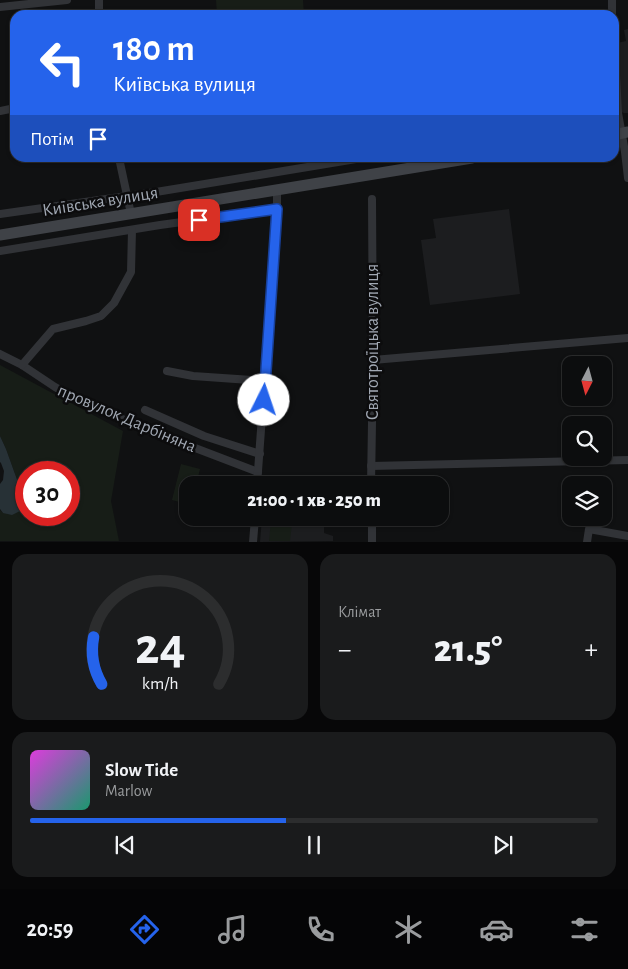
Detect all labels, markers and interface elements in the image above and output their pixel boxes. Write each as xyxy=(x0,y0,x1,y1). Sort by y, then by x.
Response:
icon: left xyxy=(30,30,95,95)
text: 180 m xyxy=(113,32,195,67)
text: Київська вулиця xyxy=(113,73,256,95)
icon: arrive xyxy=(84,125,112,153)
text: Потім xyxy=(30,130,74,149)
street label: Київська вулиця xyxy=(41,184,159,220)
pin xyxy=(178,199,220,241)
icon: arrive xyxy=(185,206,213,234)
street label: Святотроїцька вулиця xyxy=(364,264,382,420)
north arrow xyxy=(562,356,612,406)
map controls xyxy=(562,356,612,526)
position arrow xyxy=(237,373,289,425)
street label: провулок Дарбіняна xyxy=(55,381,199,456)
button: search xyxy=(562,416,612,466)
speed limit sign: 30 xyxy=(15,461,80,526)
button: layers xyxy=(562,476,612,526)
text: 21:00 · 1 хв · 250 m xyxy=(247,491,381,510)
text: Клімат xyxy=(338,604,381,620)
text: 24 xyxy=(135,621,185,673)
text: 21.5° xyxy=(434,631,502,669)
text: − xyxy=(338,636,351,664)
text: + xyxy=(585,636,598,664)
text: km/h xyxy=(142,675,178,693)
text: Slow Tide xyxy=(105,761,178,780)
text: Marlow xyxy=(105,783,152,799)
icon: previous xyxy=(111,831,139,859)
icon: pause xyxy=(300,831,328,859)
icon: next xyxy=(489,831,517,859)
icon: directions xyxy=(127,912,162,947)
icon: music xyxy=(215,912,250,947)
icon: phone xyxy=(303,912,338,947)
icon: climate xyxy=(391,912,426,947)
icon: car xyxy=(479,912,514,947)
icon: filters xyxy=(567,912,602,947)
text: 20:59 xyxy=(27,918,74,940)

